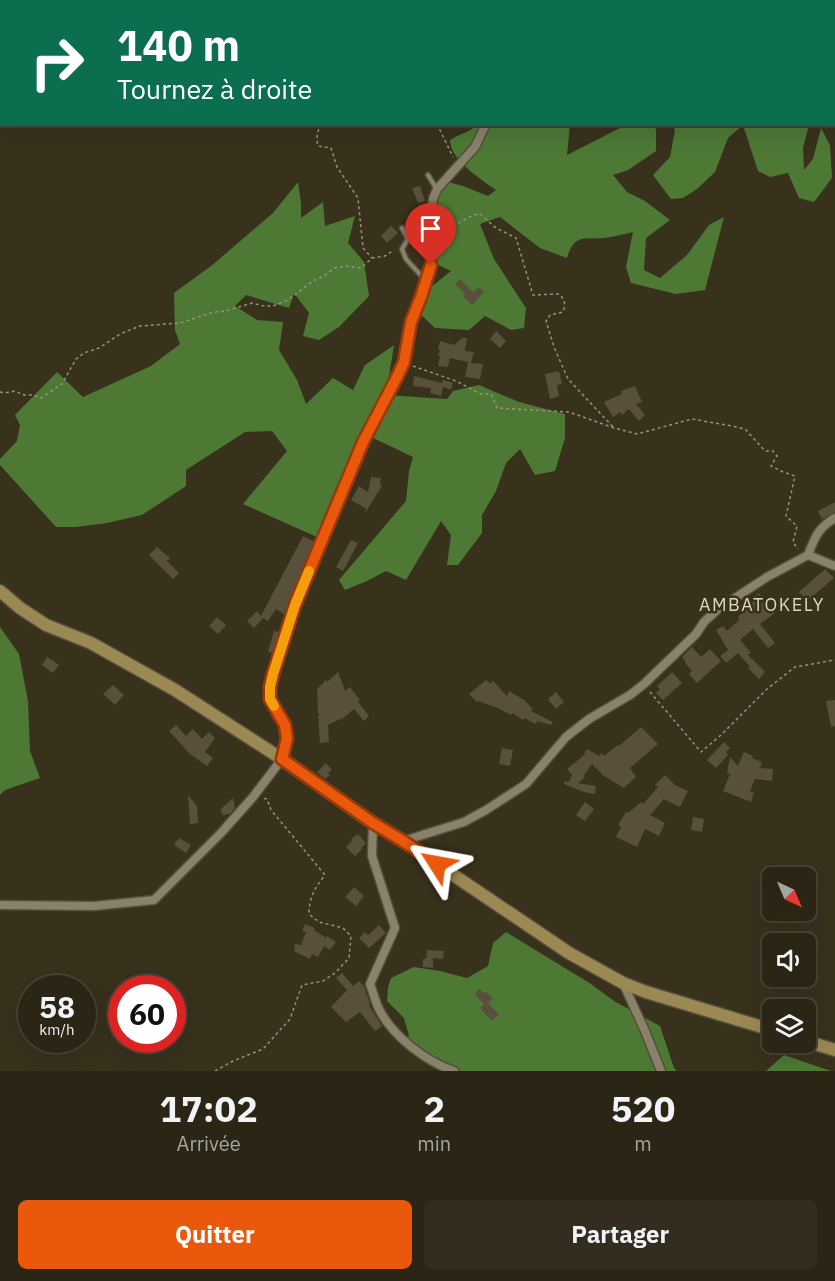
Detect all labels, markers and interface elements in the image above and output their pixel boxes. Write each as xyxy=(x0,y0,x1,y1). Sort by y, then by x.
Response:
text: 140 m xyxy=(117,18,240,73)
icon: right xyxy=(18,24,96,102)
text: Tournez à droite xyxy=(117,71,312,106)
pin xyxy=(405,203,456,265)
icon: arrive xyxy=(414,212,447,245)
district label: AMBATOKELY xyxy=(699,593,825,616)
position arrow xyxy=(405,832,469,896)
north arrow xyxy=(762,867,816,921)
map controls xyxy=(762,867,816,1053)
button: sound xyxy=(762,933,816,987)
speed limit sign: 60 xyxy=(108,975,186,1053)
text: 58 xyxy=(39,987,75,1026)
button: layers xyxy=(762,999,816,1053)
text: km/h xyxy=(39,1020,75,1039)
text: 17:02 xyxy=(160,1085,258,1132)
text: 2 xyxy=(423,1085,445,1132)
text: 520 xyxy=(611,1085,675,1132)
text: Arrivée xyxy=(177,1130,241,1157)
text: min xyxy=(417,1130,451,1157)
text: m xyxy=(634,1130,652,1157)
button: Quitter xyxy=(18,1200,412,1269)
button: Partager xyxy=(424,1200,817,1269)

